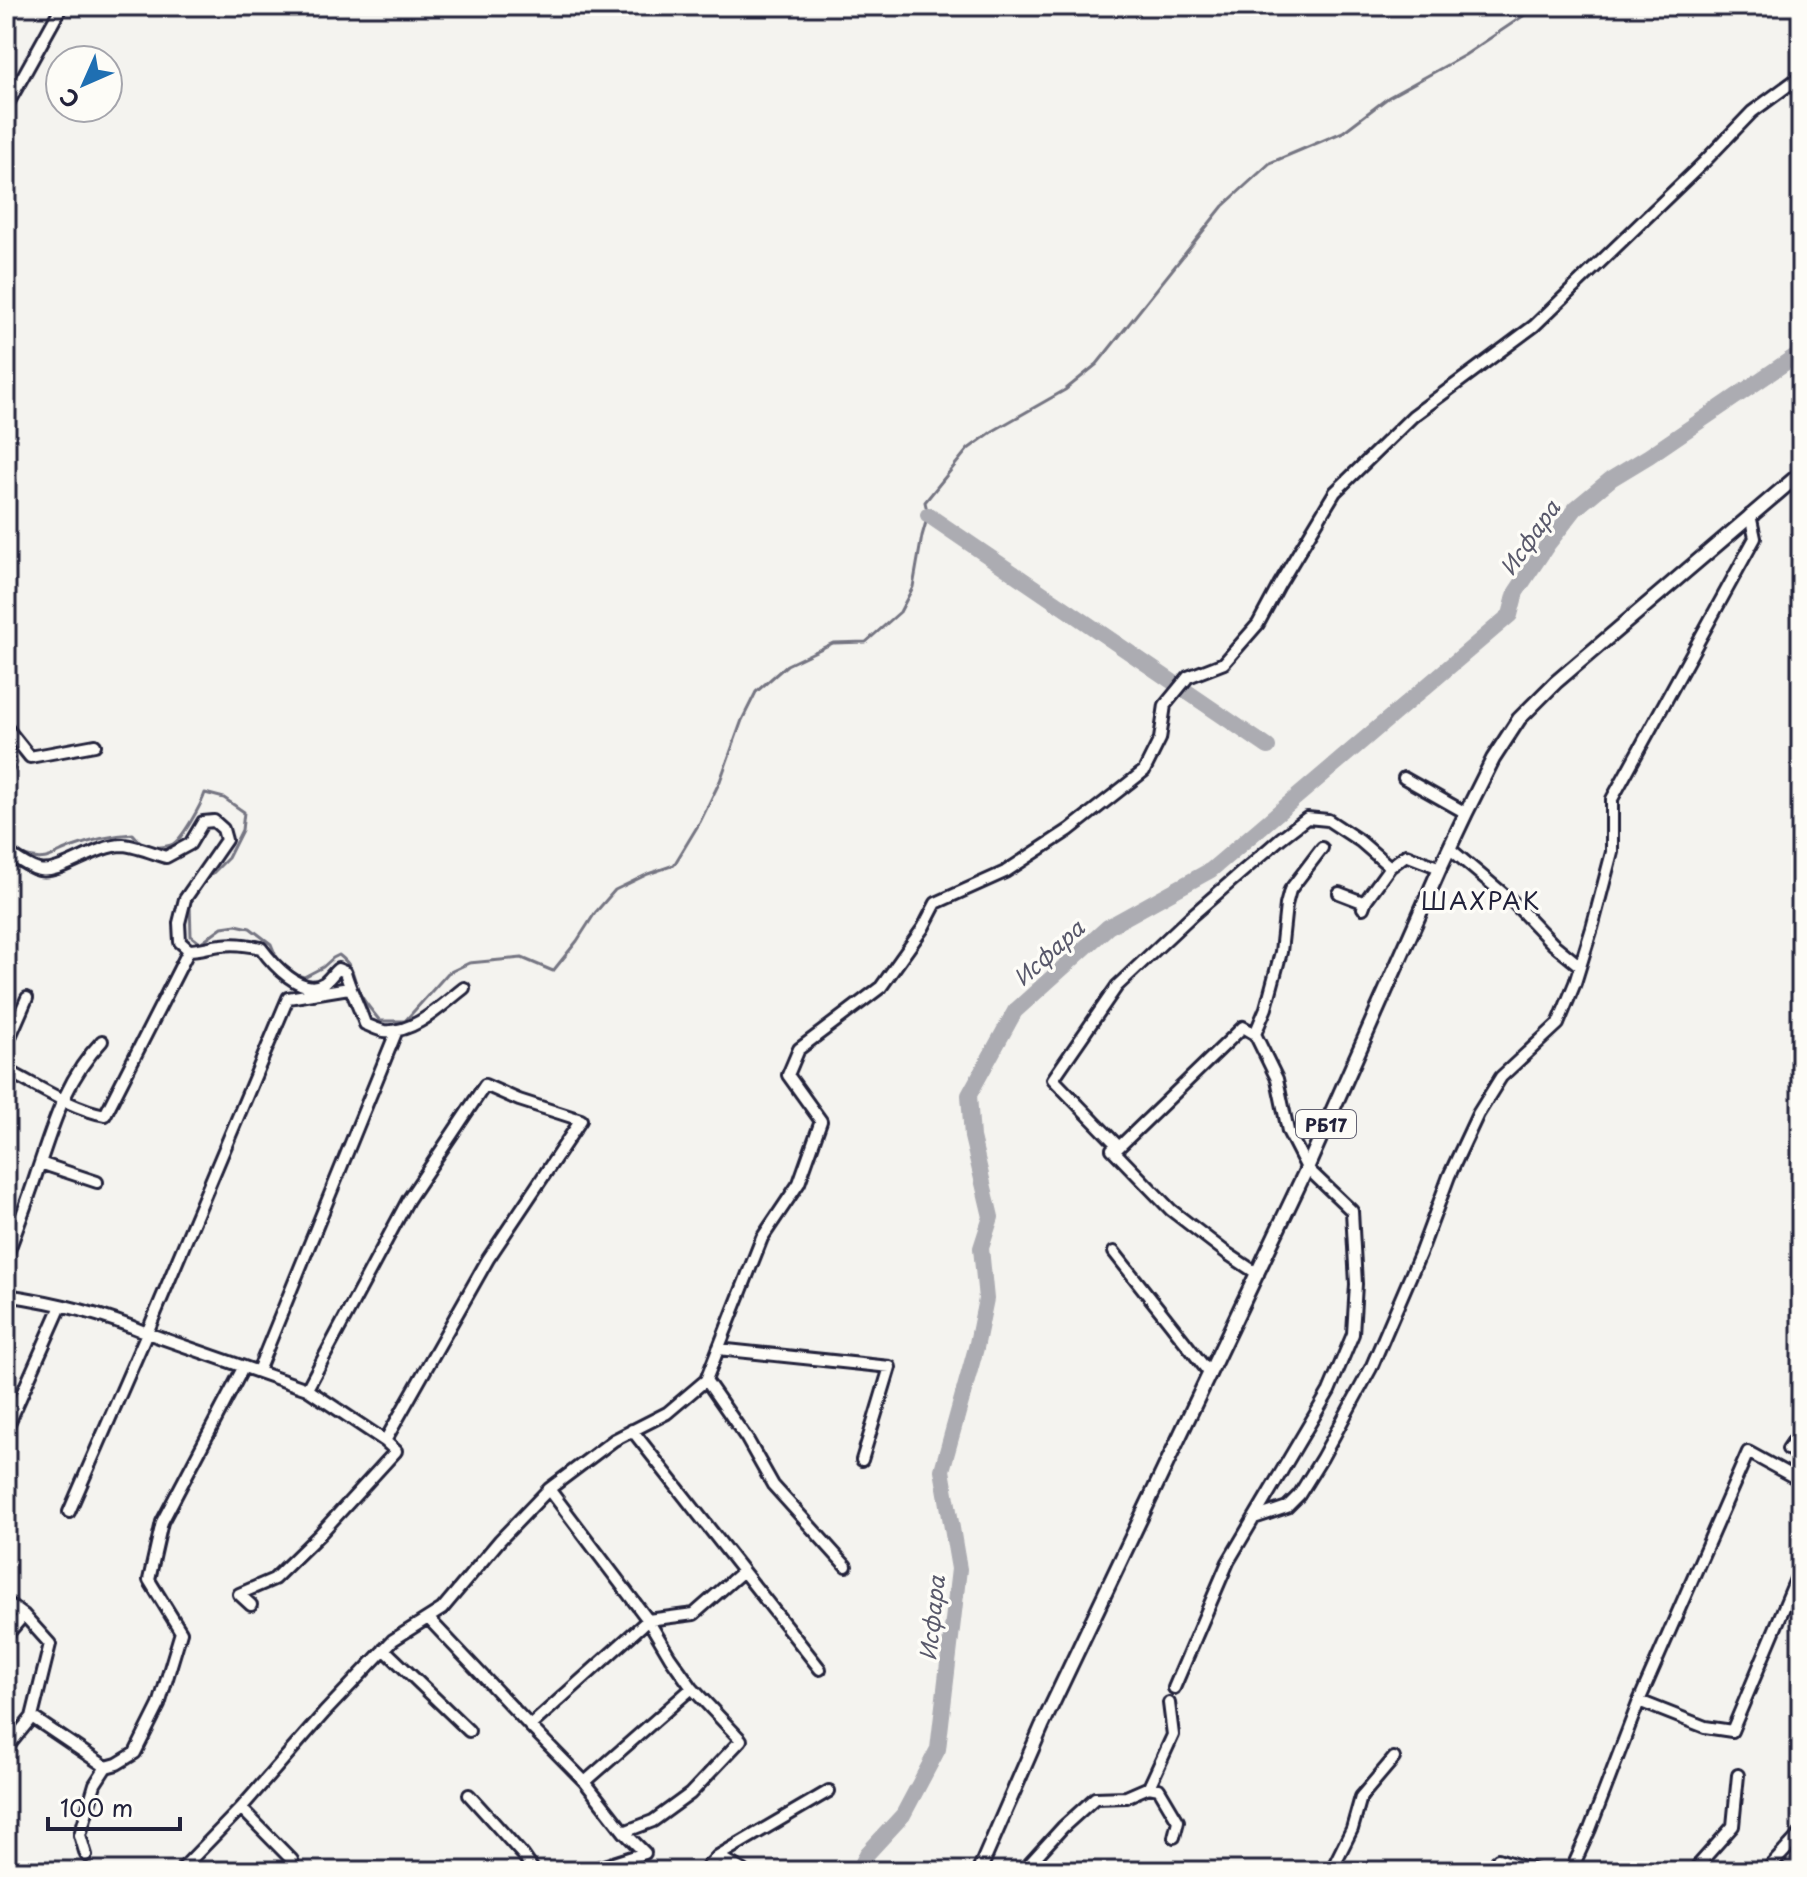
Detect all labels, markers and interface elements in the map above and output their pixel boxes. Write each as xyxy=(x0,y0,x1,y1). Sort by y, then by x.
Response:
north arrow xyxy=(44,44,124,124)
text: С xyxy=(51,82,86,117)
water label: Исфара xyxy=(1491,492,1568,581)
district label: ШАХРАК xyxy=(1421,882,1541,918)
water label: Исфара xyxy=(1005,910,1092,993)
road number: РБ17 xyxy=(1296,1110,1356,1138)
water label: Исфара xyxy=(910,1573,952,1662)
scale bar xyxy=(48,1781,180,1831)
text: 100 m xyxy=(60,1789,133,1825)

